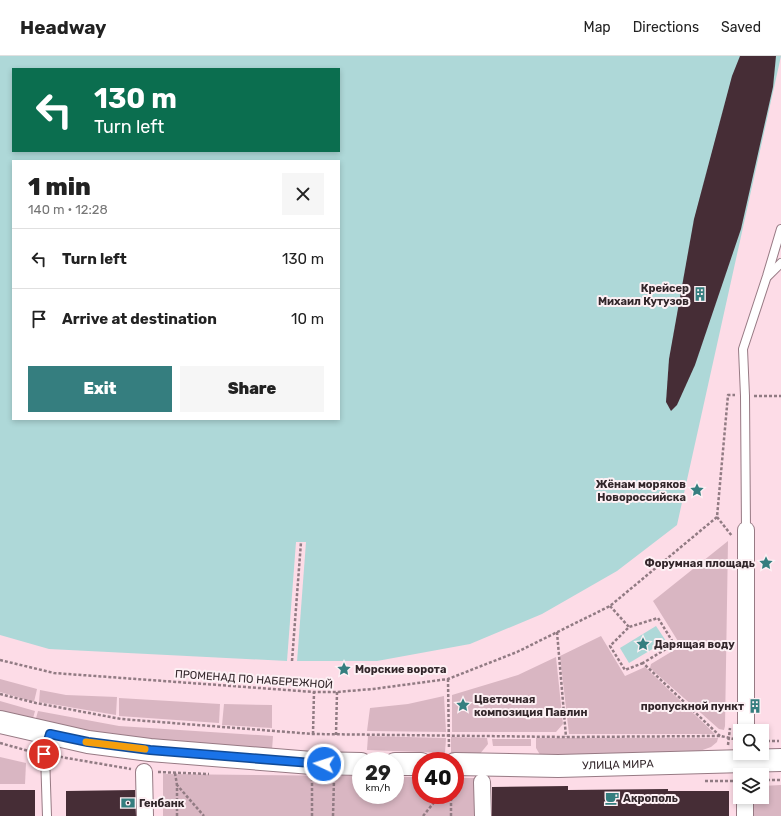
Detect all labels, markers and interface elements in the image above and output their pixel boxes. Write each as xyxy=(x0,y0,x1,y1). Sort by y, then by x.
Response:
text: Headway xyxy=(20,16,106,39)
text: Map xyxy=(584,19,611,36)
text: Directions xyxy=(633,19,699,36)
text: Saved xyxy=(721,19,761,36)
text: 130 m xyxy=(94,82,177,115)
icon: left xyxy=(28,84,80,136)
text: Turn left xyxy=(94,116,164,138)
text: 1 min xyxy=(28,173,91,201)
button: close xyxy=(282,173,324,215)
text: 140 m · 12:28 xyxy=(28,202,108,217)
icon: left xyxy=(28,248,50,270)
text: Turn left xyxy=(62,250,127,268)
text: 130 m xyxy=(282,250,324,268)
place label: Крейсер Михаил Кутузов xyxy=(598,282,689,308)
building icon: Крейсер Михаил Кутузов xyxy=(692,286,708,302)
icon: arrive xyxy=(28,308,50,330)
text: Arrive at destination xyxy=(62,310,217,328)
text: 10 m xyxy=(291,310,324,328)
button: Exit xyxy=(28,366,172,412)
button: Share xyxy=(180,366,324,412)
place label: Жёнам моряков Новороссийска xyxy=(596,478,686,504)
place icon: Жёнам моряков Новороссийска xyxy=(689,482,705,498)
place icon: Форумная площадь xyxy=(758,555,774,571)
place label: Форумная площадь xyxy=(645,557,755,570)
place icon: Дарящая воду xyxy=(635,636,651,652)
place label: Дарящая воду xyxy=(654,638,735,651)
place icon: Морские ворота xyxy=(336,661,352,677)
place label: Морские ворота xyxy=(355,663,446,676)
street label: ПРОМЕНАД ПО НАБЕРЕЖНОЙ xyxy=(174,667,333,692)
place label: Цветочная композиция Павлин xyxy=(474,693,587,719)
place icon: Цветочная композиция Павлин xyxy=(455,697,471,713)
building icon: пропускной пункт xyxy=(747,698,763,714)
place label: пропускной пункт xyxy=(641,700,744,713)
map controls xyxy=(733,724,769,804)
button: search xyxy=(733,724,769,760)
pin xyxy=(27,737,61,771)
icon: arrive xyxy=(33,743,55,765)
position arrow xyxy=(303,743,345,785)
speed limit sign: 40 xyxy=(412,752,464,804)
street label: УЛИЦА МИРА xyxy=(582,757,655,772)
text: 29 xyxy=(365,761,391,785)
button: layers xyxy=(733,768,769,804)
text: km/h xyxy=(366,782,390,794)
cafe icon: Акрополь xyxy=(604,790,620,806)
place label: Акрополь xyxy=(623,792,678,805)
bank icon: Генбанк xyxy=(120,795,136,811)
place label: Генбанк xyxy=(139,797,185,810)

